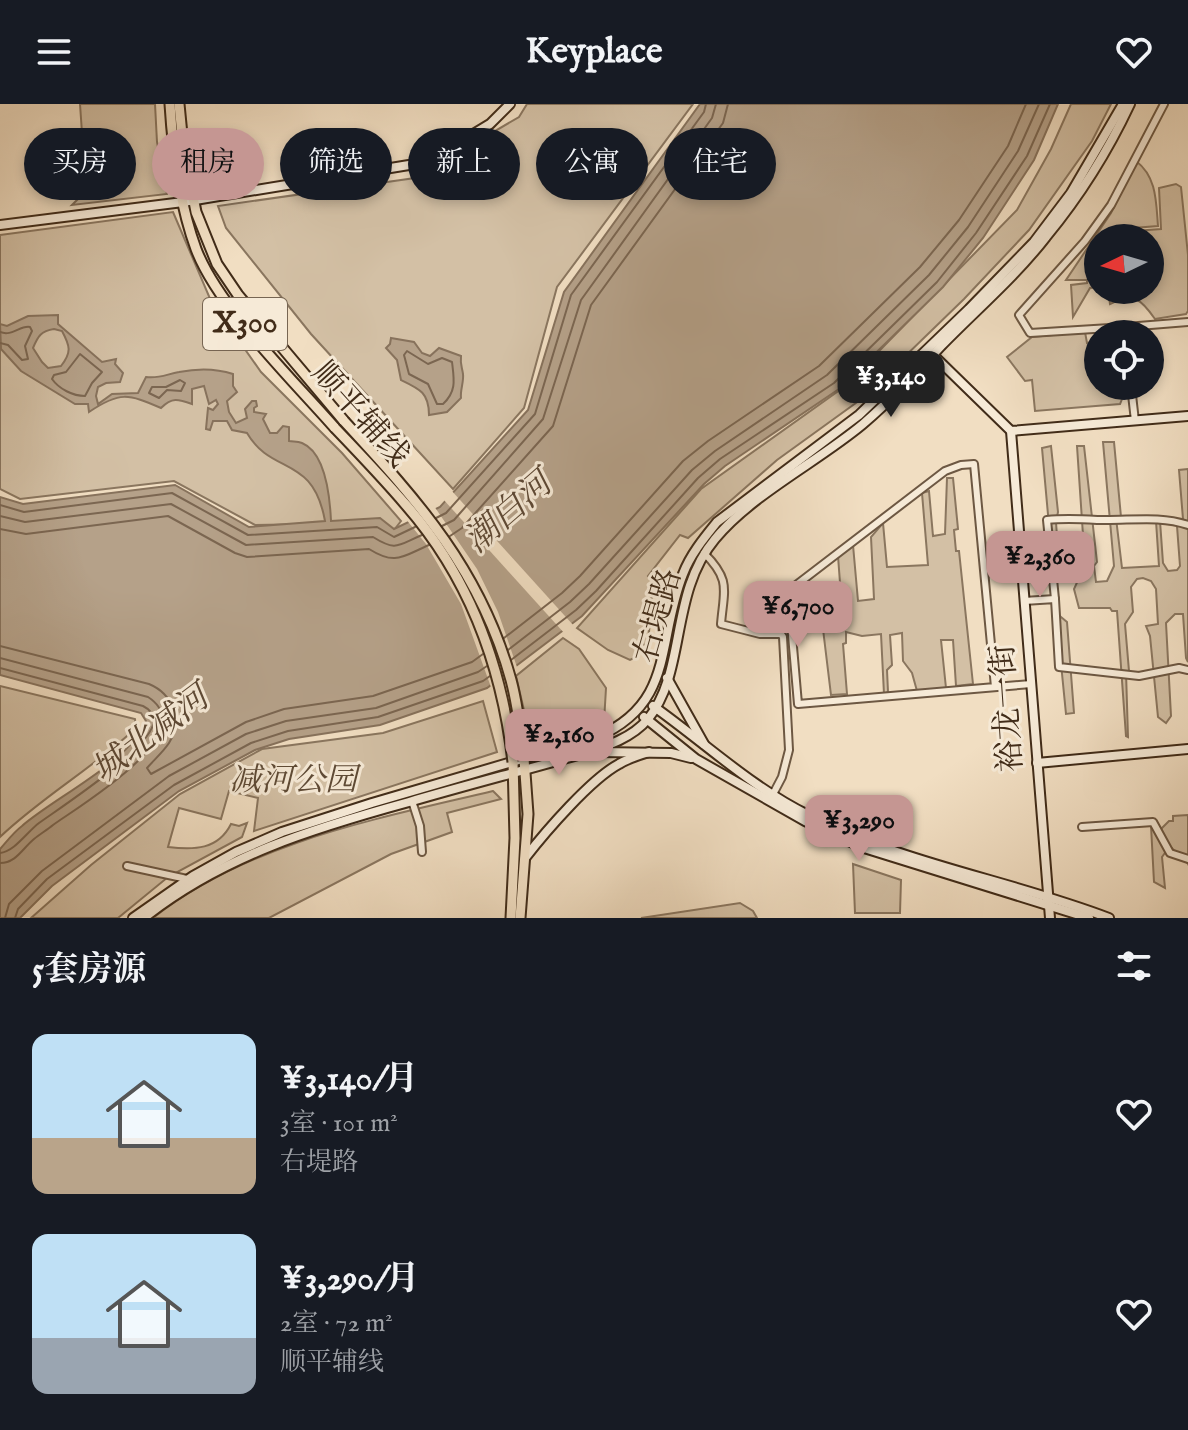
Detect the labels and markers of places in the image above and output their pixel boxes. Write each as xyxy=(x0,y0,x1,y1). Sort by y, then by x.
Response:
pin: ¥3,140 xyxy=(826,351,956,419)
pin: ¥2,360 xyxy=(975,531,1105,599)
pin: ¥6,700 xyxy=(733,581,863,649)
pin: ¥2,160 xyxy=(494,709,624,777)
pin: ¥3,290 xyxy=(794,795,924,863)

